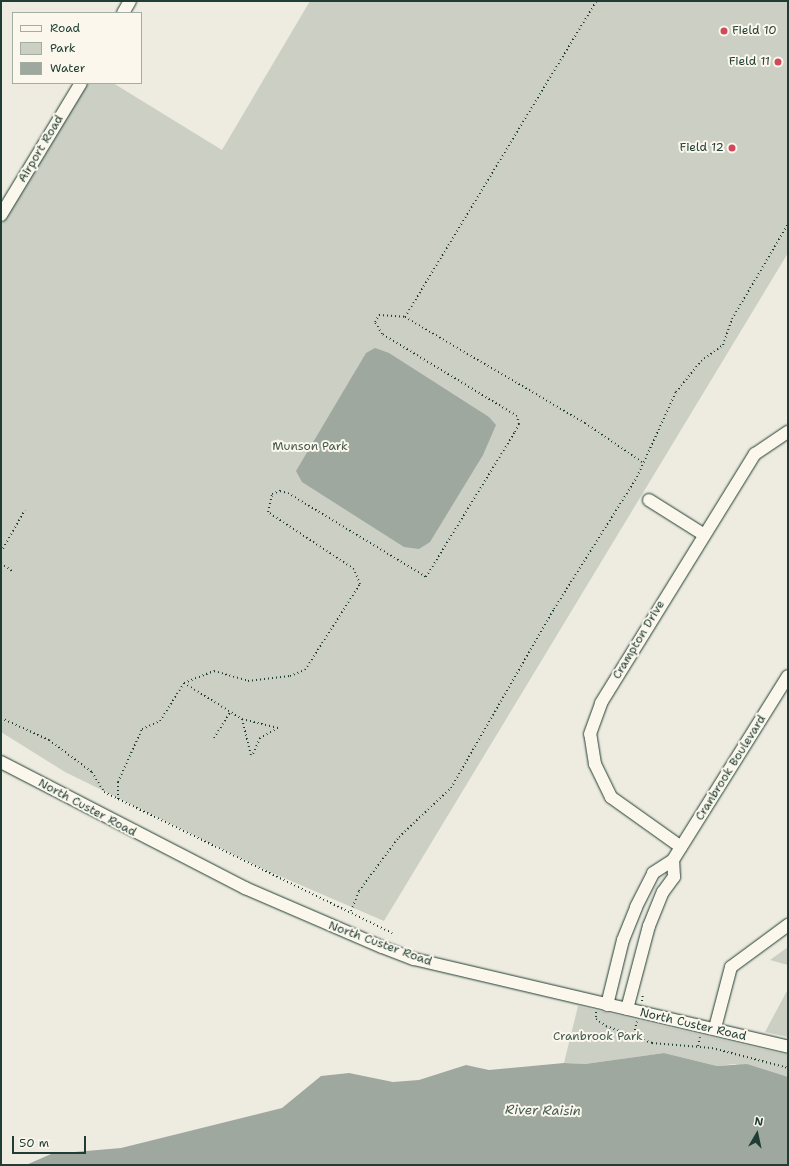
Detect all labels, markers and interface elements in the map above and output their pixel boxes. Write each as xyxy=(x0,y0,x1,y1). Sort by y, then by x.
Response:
legend xyxy=(12,12,142,84)
text: Road xyxy=(50,20,80,36)
place label: Field 10 xyxy=(732,24,777,38)
marker: Field 10 xyxy=(719,26,729,36)
text: Park xyxy=(50,40,76,56)
place label: Field 11 xyxy=(729,55,770,69)
marker: Field 11 xyxy=(773,57,783,67)
text: Water xyxy=(50,60,85,76)
street label: Airport Road xyxy=(15,113,67,185)
place label: Field 12 xyxy=(680,141,724,155)
marker: Field 12 xyxy=(727,143,737,153)
park label: Munson Park xyxy=(272,440,348,454)
street label: Crampton Drive xyxy=(610,598,668,682)
street label: Cranbrook Boulevard xyxy=(693,713,769,823)
street label: North Custer Road xyxy=(36,776,138,840)
street label: North Custer Road xyxy=(326,919,434,969)
street label: North Custer Road xyxy=(638,1006,748,1044)
park label: Cranbrook Park xyxy=(553,1030,643,1044)
water label: River Raisin xyxy=(505,1103,581,1119)
north arrow xyxy=(737,1114,777,1154)
text: N xyxy=(753,1114,764,1130)
scale bar xyxy=(14,1128,88,1154)
text: 50 m xyxy=(19,1135,49,1151)

